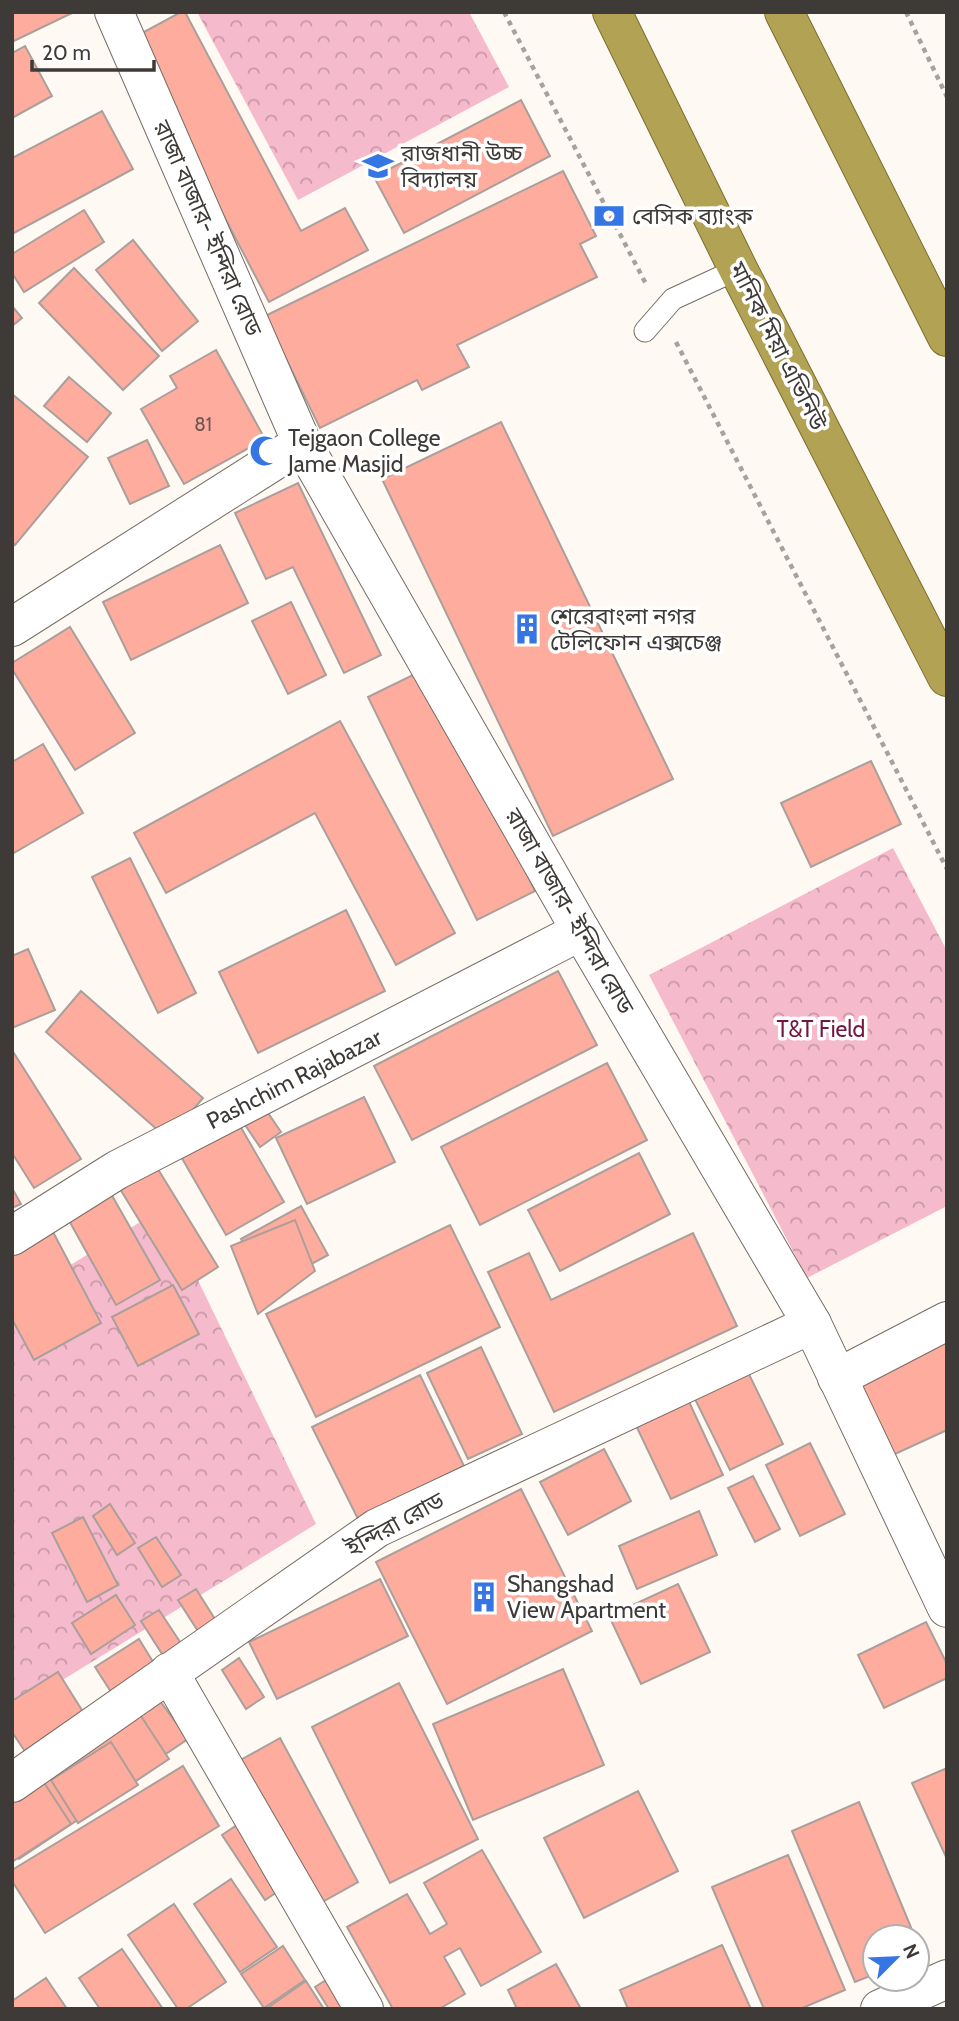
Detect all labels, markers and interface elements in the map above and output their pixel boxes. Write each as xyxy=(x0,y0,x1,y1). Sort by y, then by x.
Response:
scale bar xyxy=(32,28,154,72)
text: 20 m xyxy=(42,40,91,65)
street label: রাজা বাজার- ইন্দিরা রোড xyxy=(147,115,268,341)
place label: রাজধানী উচ্চ বিদ্যালয় xyxy=(400,139,523,193)
school or university icon: রাজধানী উচ্চ বিদ্যালয় xyxy=(361,149,395,183)
bank icon: বেসিক ব্যাংক xyxy=(592,199,626,233)
place label: বেসিক ব্যাংক xyxy=(632,202,753,230)
street label: মানিক মিয়া এভিনিউ xyxy=(723,256,833,435)
house number: 81 xyxy=(194,413,212,436)
place label: Tejgaon College Jame Masjid xyxy=(287,424,441,478)
mosque icon: Tejgaon College Jame Masjid xyxy=(248,434,282,468)
place label: শেরেবাংলা নগর টেলিফোন এক্সচেঞ্জ xyxy=(550,602,722,656)
building icon: শেরেবাংলা নগর টেলিফোন এক্সচেঞ্জ xyxy=(510,612,544,646)
street label: রাজা বাজার- ইন্দিরা রোড xyxy=(499,802,641,1019)
park label: T&T Field xyxy=(777,1015,865,1043)
street label: Pashchim Rajabazar xyxy=(202,1022,387,1135)
street label: ইন্দিরা রোড xyxy=(340,1485,449,1563)
place label: Shangshad View Apartment xyxy=(507,1570,666,1624)
building icon: Shangshad View Apartment xyxy=(467,1580,501,1614)
north arrow xyxy=(861,1923,931,1993)
text: N xyxy=(898,1940,924,1962)

